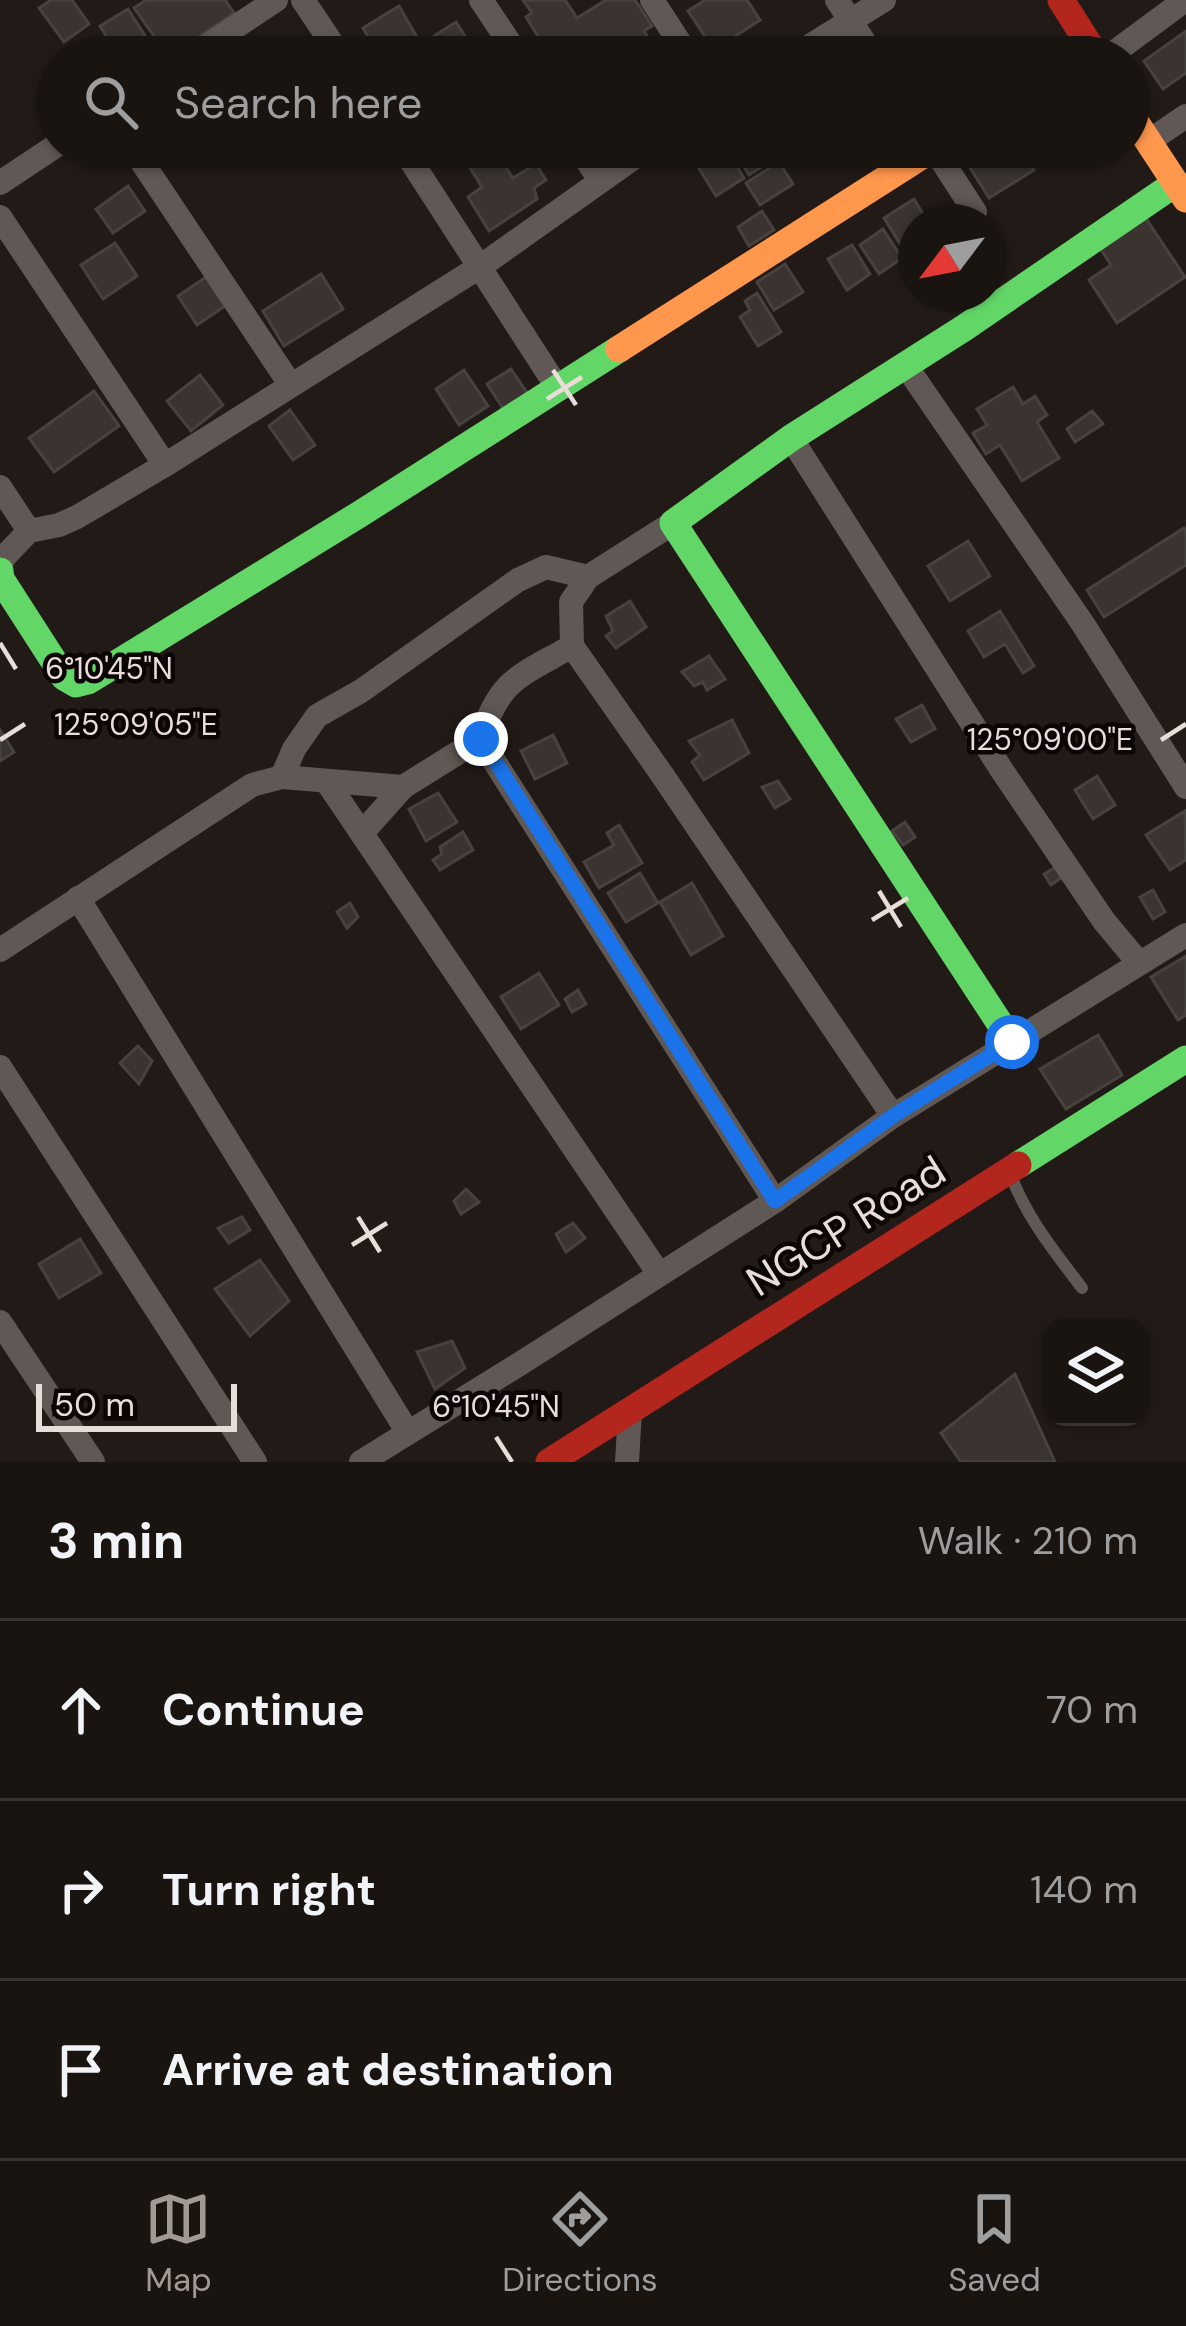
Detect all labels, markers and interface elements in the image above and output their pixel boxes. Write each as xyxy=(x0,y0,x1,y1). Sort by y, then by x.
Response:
search box xyxy=(36,36,1150,168)
icon: search xyxy=(78,69,144,135)
text: Search here xyxy=(174,73,422,132)
north arrow xyxy=(898,204,1006,312)
text: 6°10'45"N xyxy=(45,649,173,688)
text: 125°09'05"E xyxy=(54,705,218,744)
route end xyxy=(454,712,508,766)
text: 125°09'00"E xyxy=(967,720,1133,759)
route start xyxy=(985,1015,1039,1069)
street label: NGCP Road xyxy=(736,1143,956,1309)
map controls xyxy=(1042,1318,1150,1426)
button: layers xyxy=(1042,1318,1150,1426)
scale bar xyxy=(36,1378,237,1431)
text: 50 m xyxy=(54,1383,135,1426)
text: 6°10'45"N xyxy=(432,1387,560,1426)
text: 3 min xyxy=(48,1507,184,1574)
text: Walk · 210 m xyxy=(918,1515,1138,1566)
icon: ahead xyxy=(48,1677,114,1743)
text: Continue xyxy=(162,1680,365,1739)
text: 70 m xyxy=(1046,1684,1138,1735)
icon: right xyxy=(48,1857,114,1923)
text: Turn right xyxy=(162,1860,376,1919)
text: 140 m xyxy=(1030,1864,1138,1915)
icon: arrive xyxy=(48,2037,114,2103)
text: Arrive at destination xyxy=(162,2040,614,2099)
tab: Map xyxy=(145,2186,212,2301)
tab: Directions xyxy=(502,2186,658,2301)
tab: Saved xyxy=(948,2186,1041,2301)

